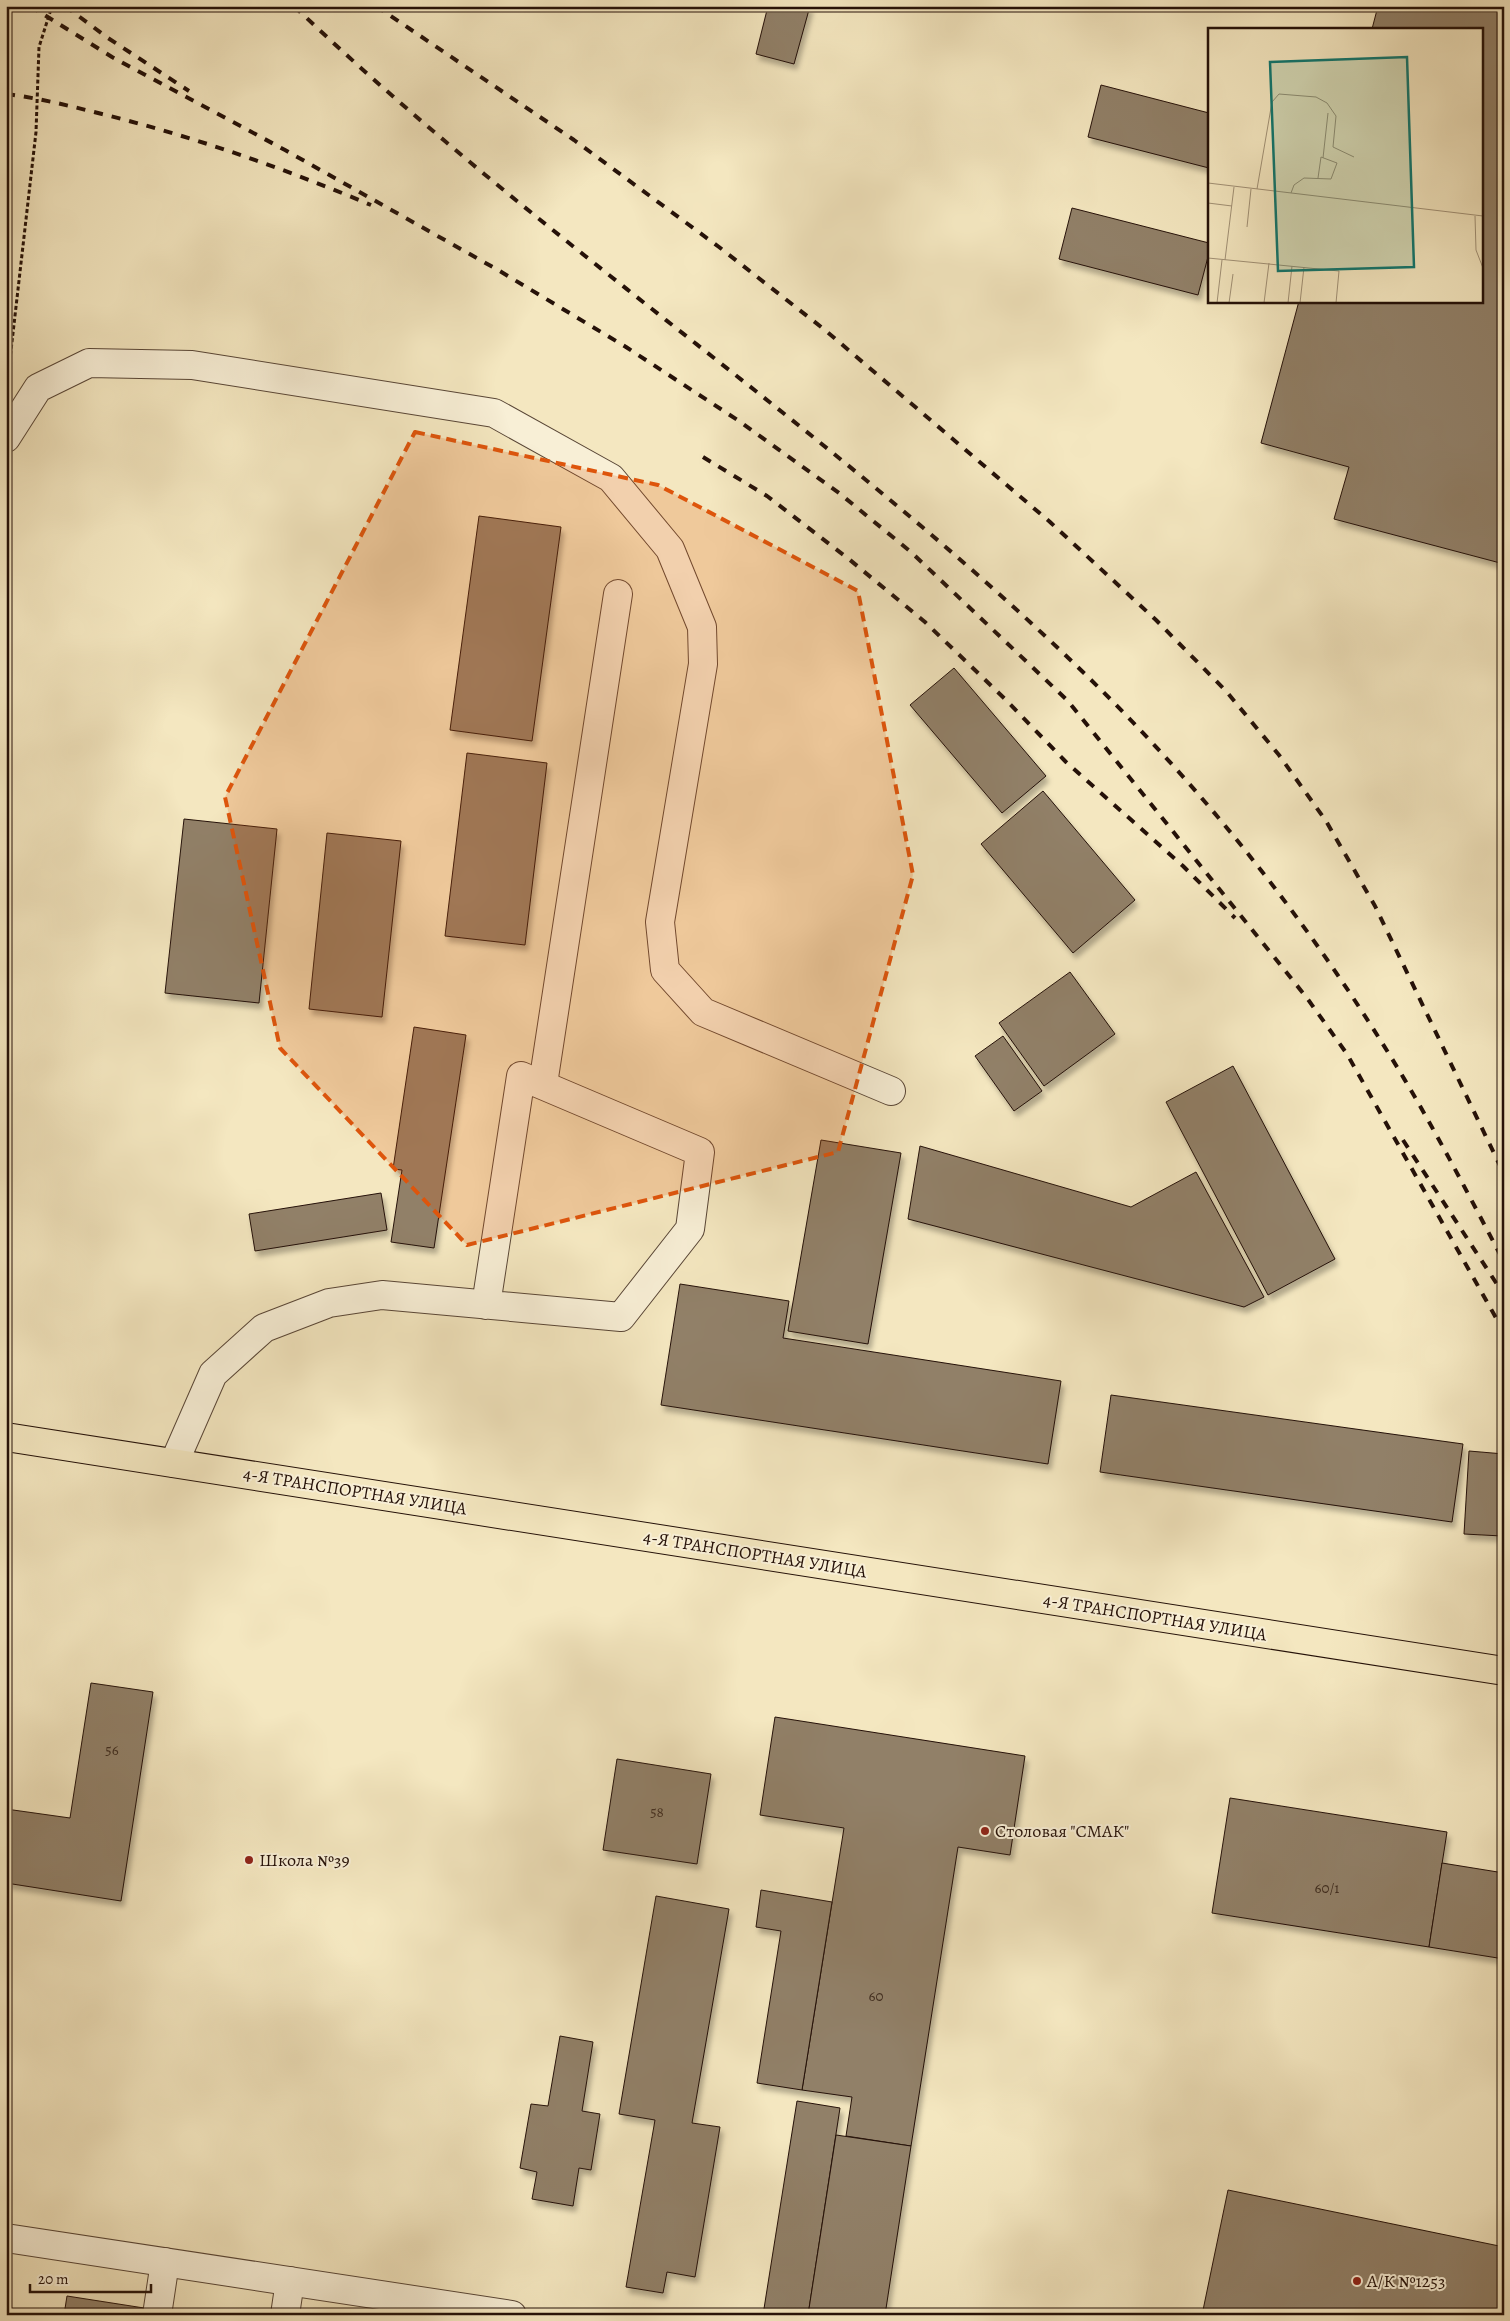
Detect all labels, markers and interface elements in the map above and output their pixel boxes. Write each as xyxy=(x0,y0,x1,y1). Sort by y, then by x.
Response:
inset map xyxy=(1208,28,1482,302)
street label: 4-Я ТРАНСПОРТНАЯ УЛИЦА xyxy=(242,1461,469,1521)
street label: 4-Я ТРАНСПОРТНАЯ УЛИЦА xyxy=(642,1524,869,1584)
street label: 4-Я ТРАНСПОРТНАЯ УЛИЦА xyxy=(1042,1587,1269,1647)
house number: 56 xyxy=(105,1740,119,1760)
house number: 58 xyxy=(650,1802,664,1822)
place label: Столовая "СМАК" xyxy=(995,1819,1129,1843)
marker: Столовая "СМАК" xyxy=(979,1825,991,1837)
place label: Школа №39 xyxy=(259,1848,350,1872)
marker: Школа №39 xyxy=(243,1854,255,1866)
house number: 60/1 xyxy=(1315,1878,1340,1898)
house number: 60 xyxy=(869,1986,883,2006)
scale bar xyxy=(30,2261,151,2293)
text: 20 m xyxy=(38,2269,69,2289)
place label: А/К №1253 xyxy=(1366,2269,1446,2293)
marker: А/К №1253 xyxy=(1351,2275,1363,2287)

